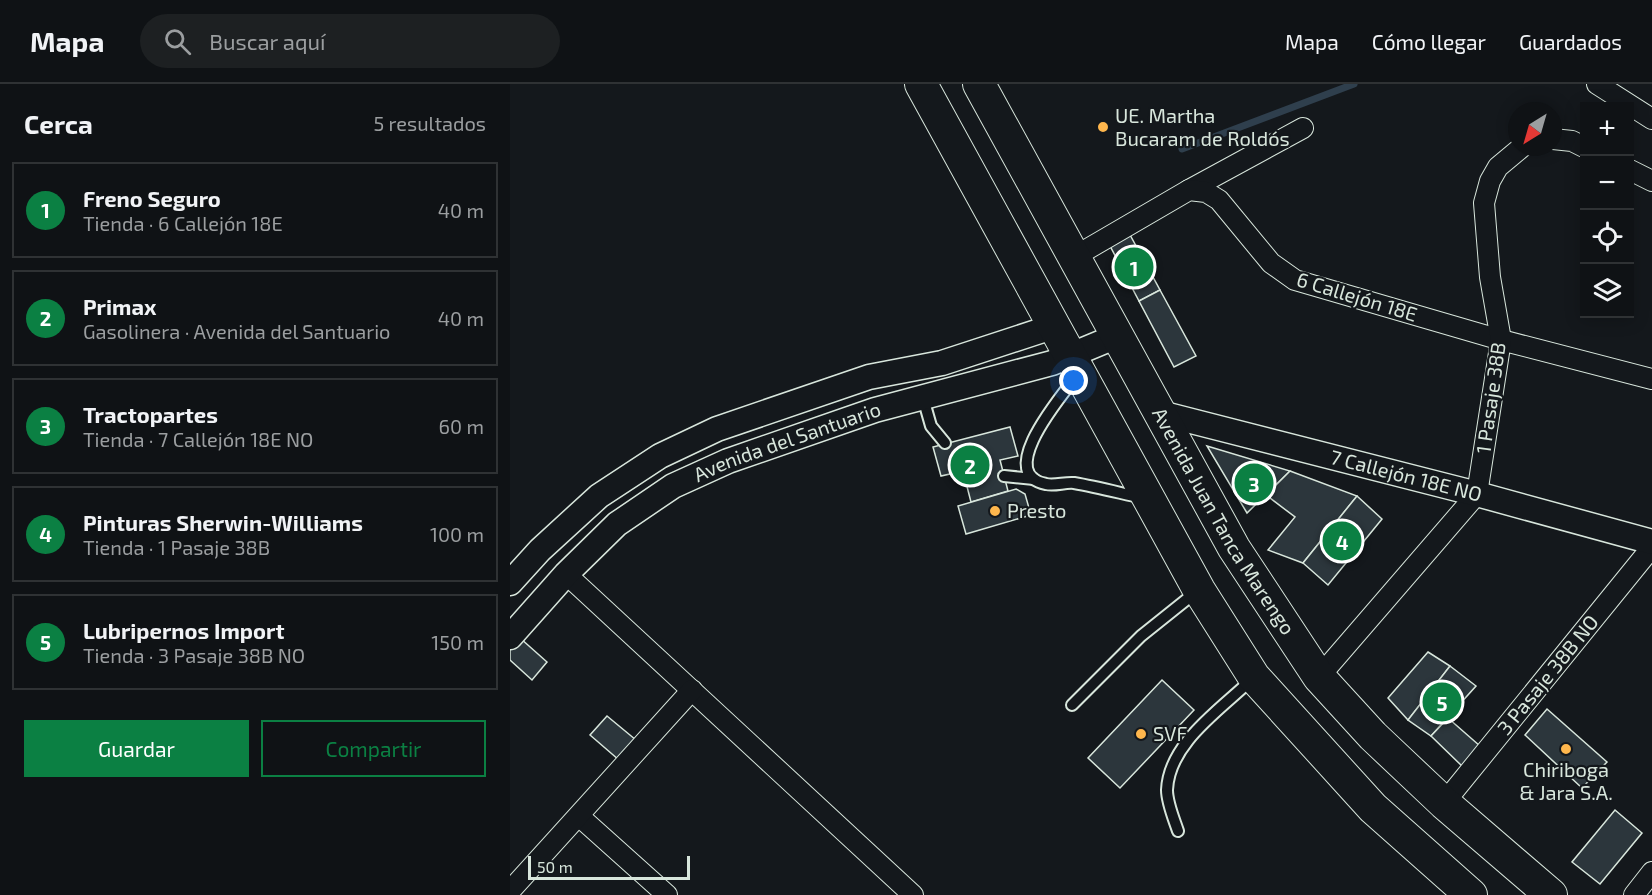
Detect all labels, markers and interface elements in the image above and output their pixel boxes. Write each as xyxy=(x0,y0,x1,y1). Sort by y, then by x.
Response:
search box xyxy=(140,14,560,68)
text: Mapa xyxy=(30,24,104,58)
icon: search xyxy=(161,25,194,58)
text: Buscar aquí xyxy=(209,28,325,54)
text: Mapa xyxy=(1285,29,1339,54)
text: Cómo llegar xyxy=(1372,29,1486,54)
text: Guardados xyxy=(1519,29,1622,54)
north arrow xyxy=(1508,102,1562,156)
map controls xyxy=(1580,102,1634,318)
button: + xyxy=(1580,102,1634,156)
place label: UE. Martha Bucaram de Roldós xyxy=(1115,103,1290,150)
text: Cerca xyxy=(24,108,93,139)
text: 5 resultados xyxy=(373,111,486,135)
marker: UE. Martha Bucaram de Roldós xyxy=(1096,120,1110,134)
button: − xyxy=(1580,156,1634,210)
text: Freno Seguro xyxy=(83,185,221,211)
text: 1 xyxy=(41,198,50,222)
text: 40 m xyxy=(438,198,484,222)
button: locate xyxy=(1580,210,1634,264)
text: Tienda · 6 Callejón 18E xyxy=(83,211,283,235)
pin: 1 xyxy=(1114,244,1154,290)
button: layers xyxy=(1580,264,1634,318)
street label: 6 Callejón 18E xyxy=(1294,266,1420,326)
text: Primax xyxy=(83,293,156,319)
text: 2 xyxy=(40,306,51,330)
text: 40 m xyxy=(438,306,484,330)
text: Gasolinera · Avenida del Santuario xyxy=(83,319,390,343)
street label: 1 Pasaje 38B xyxy=(1470,341,1510,455)
your location xyxy=(1059,366,1088,395)
street label: Avenida del Santuario xyxy=(689,396,884,486)
text: Tractopartes xyxy=(83,401,218,427)
street label: Avenida Juan Tanca Marengo xyxy=(1148,403,1301,639)
text: 3 xyxy=(40,414,51,438)
text: 60 m xyxy=(439,414,484,438)
text: Tienda · 7 Callejón 18E NO xyxy=(83,427,313,451)
pin: 2 xyxy=(950,442,990,488)
street label: 7 Callejón 18E NO xyxy=(1328,444,1485,506)
pin: 3 xyxy=(1234,460,1274,506)
place label: Presto xyxy=(1007,498,1066,522)
marker: Presto xyxy=(988,504,1002,518)
text: Pinturas Sherwin-Williams xyxy=(83,509,363,535)
pin: 4 xyxy=(1322,518,1362,564)
text: 4 xyxy=(39,522,52,546)
text: 100 m xyxy=(430,522,484,546)
text: Tienda · 1 Pasaje 38B xyxy=(83,535,270,559)
street label: 3 Pasaje 38B NO xyxy=(1492,610,1603,739)
text: Lubripernos Import xyxy=(83,617,284,643)
text: 5 xyxy=(40,630,51,654)
text: 150 m xyxy=(431,630,484,654)
text: Tienda · 3 Pasaje 38B NO xyxy=(83,643,305,667)
pin: 5 xyxy=(1422,680,1462,724)
button: Guardar xyxy=(24,720,249,777)
button: Compartir xyxy=(261,720,486,777)
place label: SVF xyxy=(1153,721,1187,745)
marker: SVF xyxy=(1134,727,1148,741)
marker: Chiriboga & Jara S.A. xyxy=(1559,742,1573,756)
place label: Chiriboga & Jara S.A. xyxy=(1519,757,1613,804)
scale bar xyxy=(528,853,690,880)
text: 50 m xyxy=(537,857,573,876)

